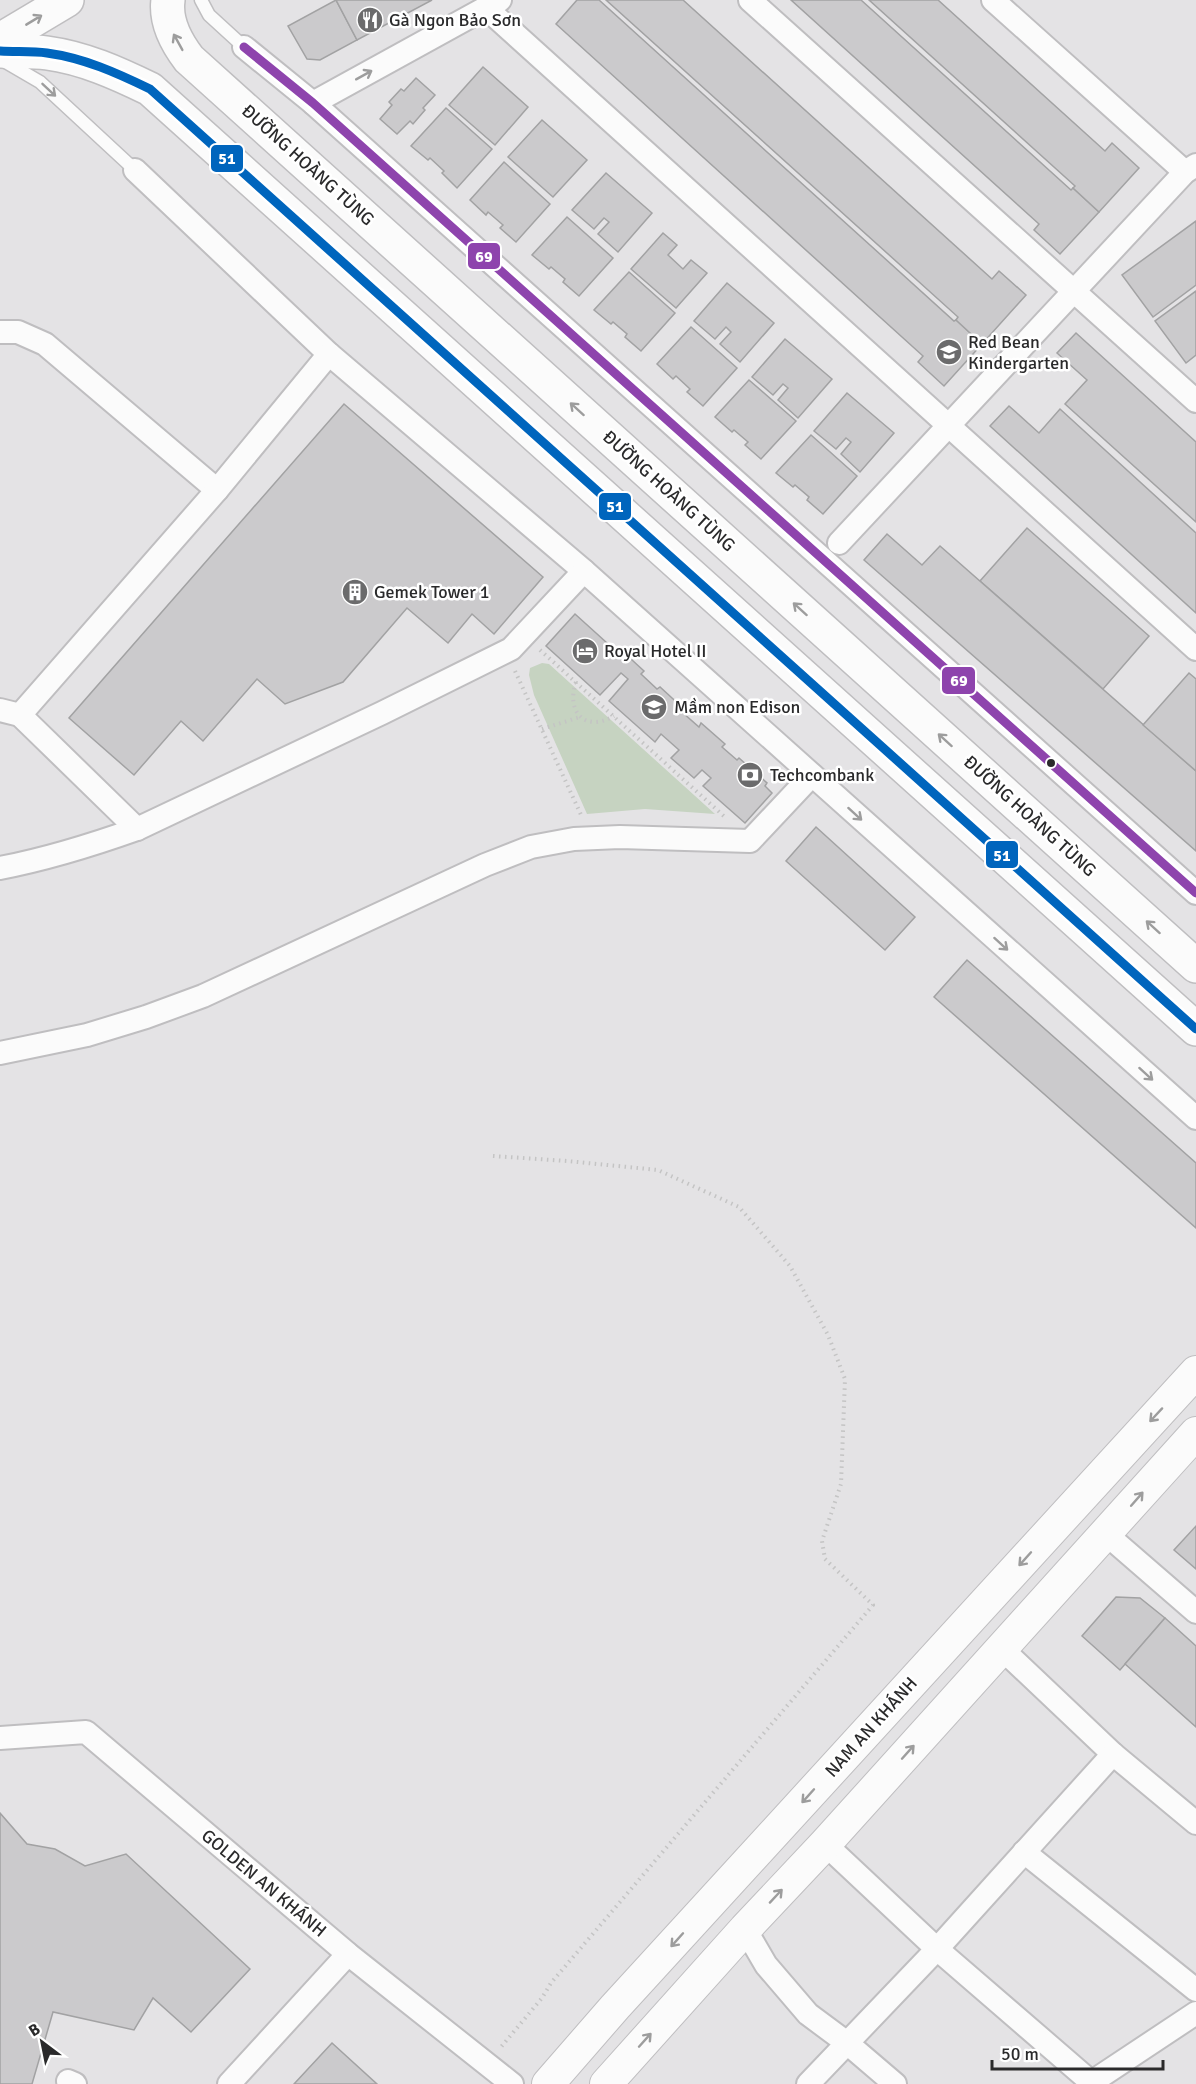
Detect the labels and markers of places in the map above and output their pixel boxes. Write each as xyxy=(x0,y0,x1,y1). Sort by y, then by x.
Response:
restaurant icon: Gà Ngon Bảo Sơn xyxy=(355,5,385,35)
place label: Gà Ngon Bảo Sơn xyxy=(389,9,521,31)
place label: Red Bean Kindergarten xyxy=(968,331,1069,374)
school or university icon: Red Bean Kindergarten xyxy=(934,337,964,367)
building icon: Gemek Tower 1 xyxy=(340,577,370,607)
place label: Gemek Tower 1 xyxy=(374,581,490,603)
hotel icon: Royal Hotel II xyxy=(570,636,600,666)
place label: Royal Hotel II xyxy=(604,640,707,662)
school or university icon: Mầm non Edison xyxy=(639,692,669,722)
place label: Mầm non Edison xyxy=(674,696,800,718)
unlabelled marker xyxy=(1045,757,1057,769)
bank icon: Techcombank xyxy=(735,760,765,790)
place label: Techcombank xyxy=(770,764,874,786)

